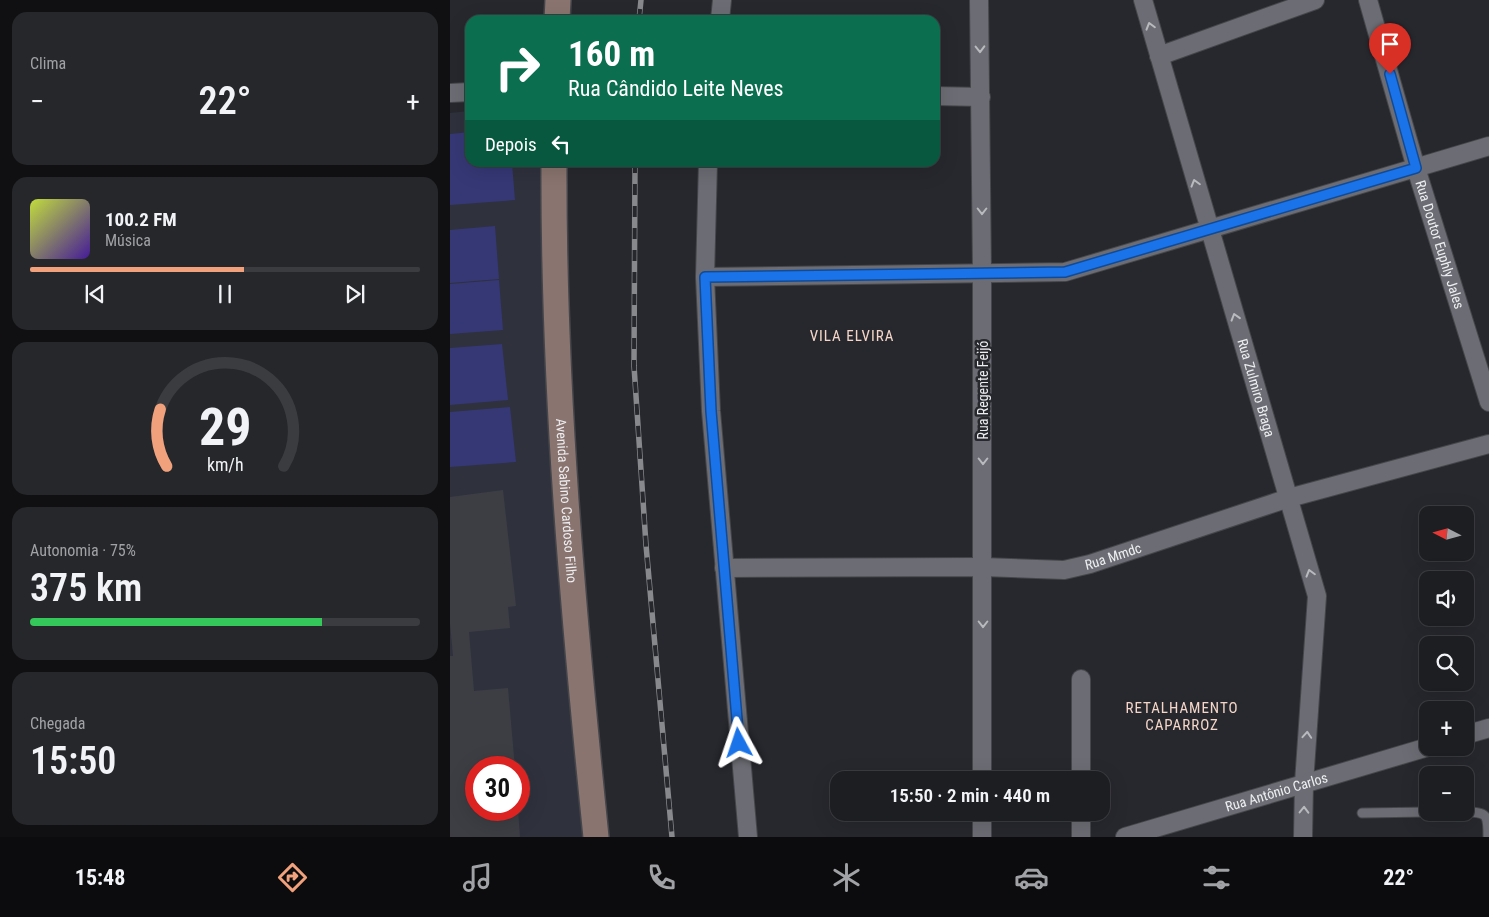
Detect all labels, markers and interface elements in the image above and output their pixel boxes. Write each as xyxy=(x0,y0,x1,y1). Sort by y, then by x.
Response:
one-way arrow xyxy=(1146,23,1156,31)
pin xyxy=(1369,23,1411,74)
icon: arrive xyxy=(1376,30,1404,58)
text: 160 m xyxy=(568,34,655,75)
icon: right xyxy=(485,35,550,100)
one-way arrow xyxy=(975,45,985,53)
text: Clima xyxy=(30,54,66,73)
text: Rua Cândido Leite Neves xyxy=(568,76,784,101)
text: 22° xyxy=(199,79,251,123)
text: − xyxy=(30,85,44,118)
text: + xyxy=(406,85,420,118)
icon: left xyxy=(547,130,575,158)
text: Depois xyxy=(485,133,537,156)
street label: Rua Doutor Euphly Jales xyxy=(1412,178,1467,311)
one-way arrow xyxy=(1191,179,1201,187)
text: 100.2 FM xyxy=(105,208,177,231)
one-way arrow xyxy=(977,208,987,215)
text: Música xyxy=(105,231,151,250)
icon: previous xyxy=(81,280,109,308)
icon: pause xyxy=(211,280,239,308)
icon: next xyxy=(341,280,369,308)
one-way arrow xyxy=(1230,313,1240,322)
district label: VILA ELVIRA xyxy=(810,327,894,345)
street label: Rua Zulmiro Braga xyxy=(1234,337,1278,439)
street label: Rua Regente Feijó xyxy=(975,341,991,439)
text: 29 xyxy=(199,397,251,458)
street label: Avenida Sabino Cardoso Filho xyxy=(553,418,580,583)
text: km/h xyxy=(207,454,243,475)
one-way arrow xyxy=(978,458,988,465)
north arrow xyxy=(1419,506,1474,561)
map controls xyxy=(1419,506,1474,821)
street label: Rua Mmdc xyxy=(1083,540,1143,573)
text: Autonomia · 75% xyxy=(30,541,136,560)
text: 375 km xyxy=(30,566,142,610)
one-way arrow xyxy=(1306,570,1316,578)
button: sound xyxy=(1419,571,1474,626)
one-way arrow xyxy=(978,620,988,628)
button: search xyxy=(1419,636,1474,691)
district label: RETALHAMENTO CAPARROZ xyxy=(1125,699,1239,734)
button: + xyxy=(1419,701,1474,756)
text: Chegada xyxy=(30,714,85,733)
position arrow xyxy=(712,716,764,768)
one-way arrow xyxy=(1302,730,1313,738)
text: 15:50 xyxy=(30,739,116,783)
speed limit sign: 30 xyxy=(465,756,530,821)
button: − xyxy=(1419,766,1474,821)
street label: Rua Antônio Carlos xyxy=(1223,769,1329,815)
text: 15:50 · 2 min · 440 m xyxy=(890,784,1050,807)
one-way arrow xyxy=(1299,806,1309,814)
icon: directions xyxy=(275,860,310,895)
icon: music xyxy=(460,860,495,895)
icon: phone xyxy=(644,860,679,895)
icon: climate xyxy=(829,860,864,895)
icon: car xyxy=(1014,860,1049,895)
icon: filters xyxy=(1199,860,1234,895)
text: 15:48 xyxy=(75,865,125,890)
text: 22° xyxy=(1383,865,1414,890)

